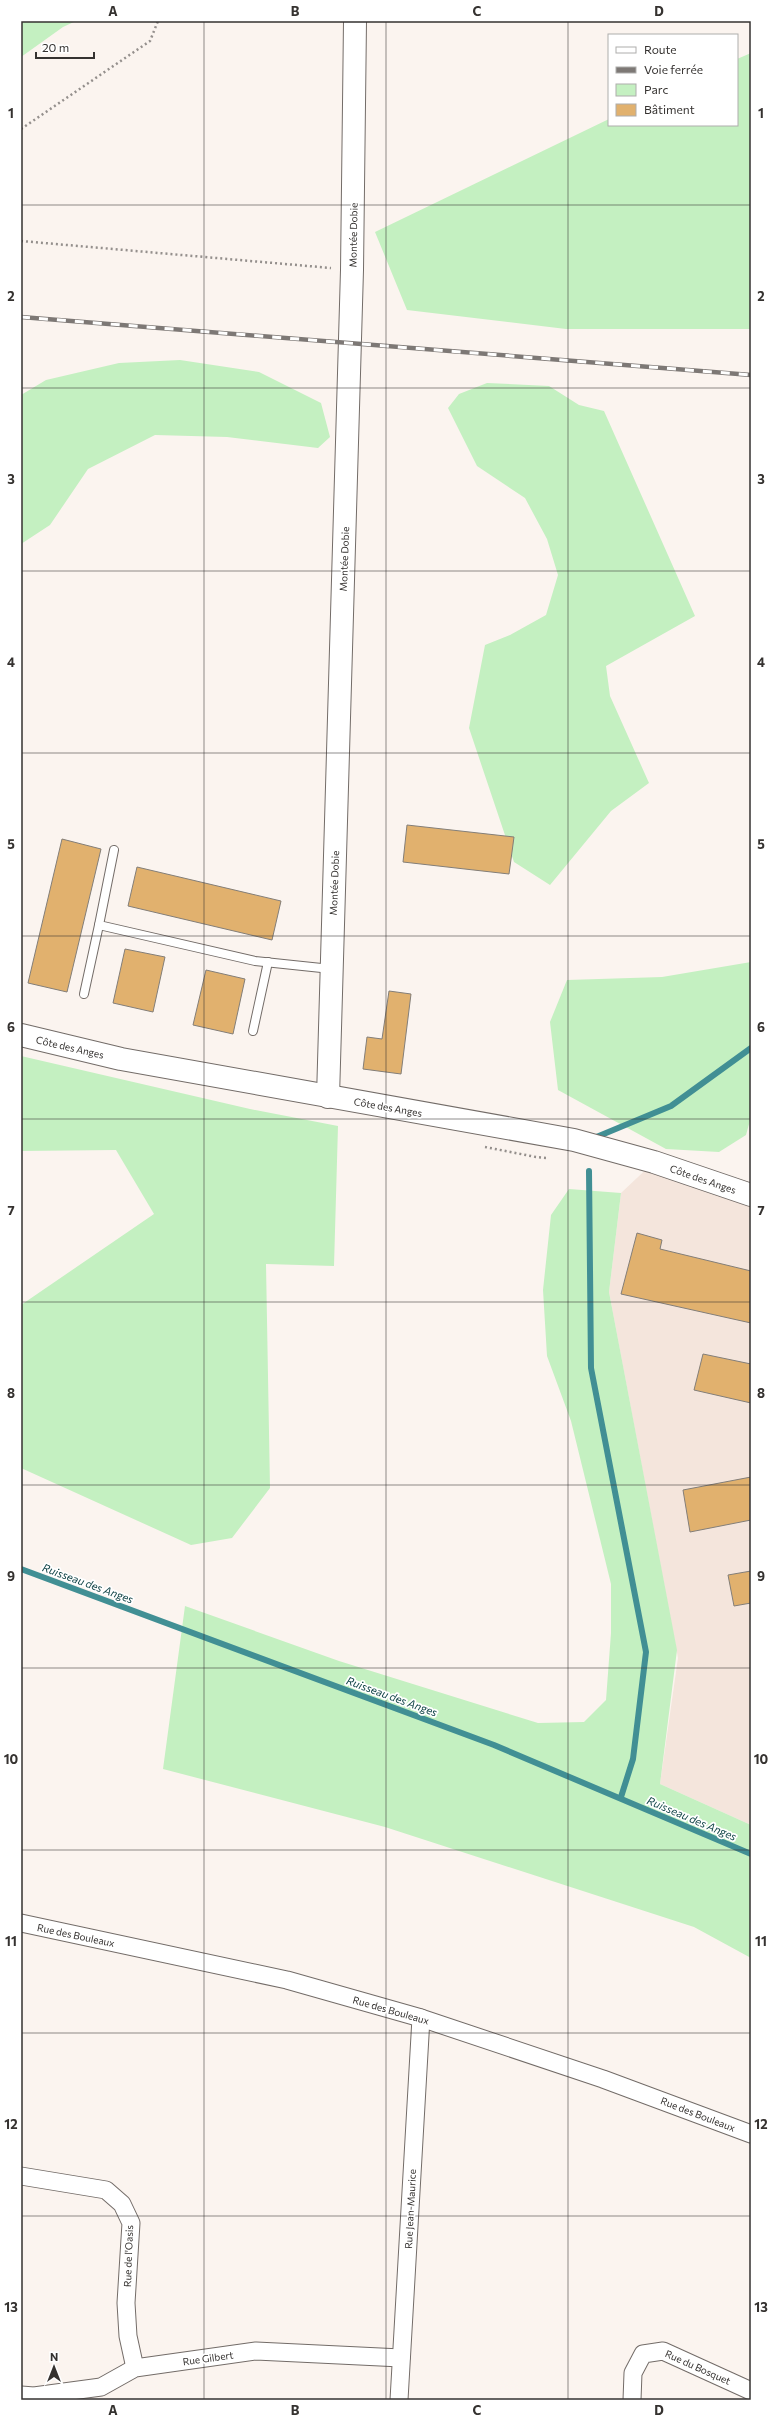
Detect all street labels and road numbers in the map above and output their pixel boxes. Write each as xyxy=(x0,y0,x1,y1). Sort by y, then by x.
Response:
street label: Montée Dobie xyxy=(346,202,360,268)
street label: Montée Dobie xyxy=(337,526,351,592)
street label: Montée Dobie xyxy=(327,850,341,916)
street label: Côte des Anges xyxy=(35,1033,106,1061)
street label: Côte des Anges xyxy=(353,1095,424,1119)
street label: Côte des Anges xyxy=(668,1162,738,1196)
street label: Rue des Bouleaux xyxy=(36,1921,116,1949)
street label: Rue des Bouleaux xyxy=(351,1993,431,2027)
street label: Rue des Bouleaux xyxy=(659,2094,738,2134)
street label: Rue Jean-Maurice xyxy=(402,2169,418,2249)
street label: Rue de l'Oasis xyxy=(121,2224,135,2287)
street label: Rue du Bosquet xyxy=(663,2347,733,2387)
street label: Rue Gilbert xyxy=(182,2348,234,2368)

